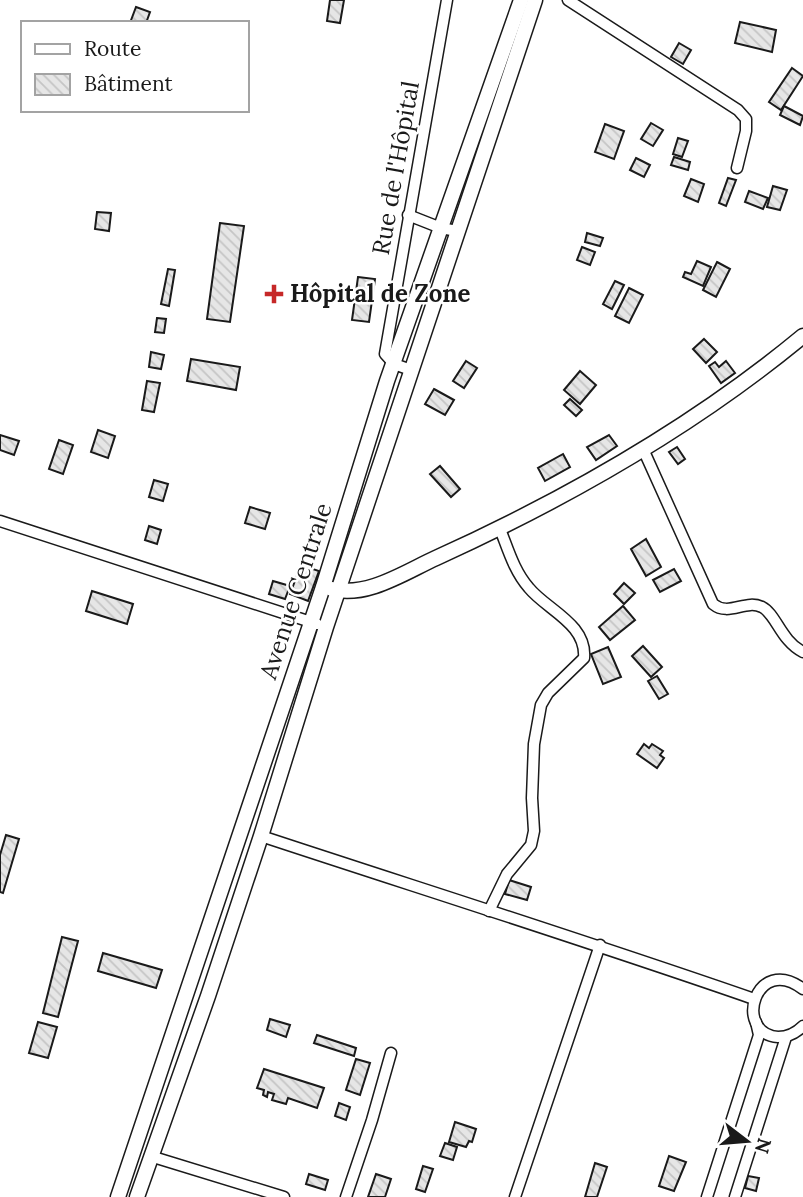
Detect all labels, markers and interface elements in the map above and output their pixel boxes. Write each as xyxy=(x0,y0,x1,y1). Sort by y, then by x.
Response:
legend xyxy=(21,21,248,112)
text: Route xyxy=(84,35,141,62)
text: Bâtiment xyxy=(84,70,173,97)
street label: Rue de l'Hôpital xyxy=(365,79,426,257)
place label: Hôpital de Zone xyxy=(290,278,471,309)
marker: Hôpital de Zone xyxy=(264,284,284,304)
street label: Avenue Centrale xyxy=(252,499,339,684)
north arrow xyxy=(712,1106,782,1176)
text: N xyxy=(750,1135,777,1156)

